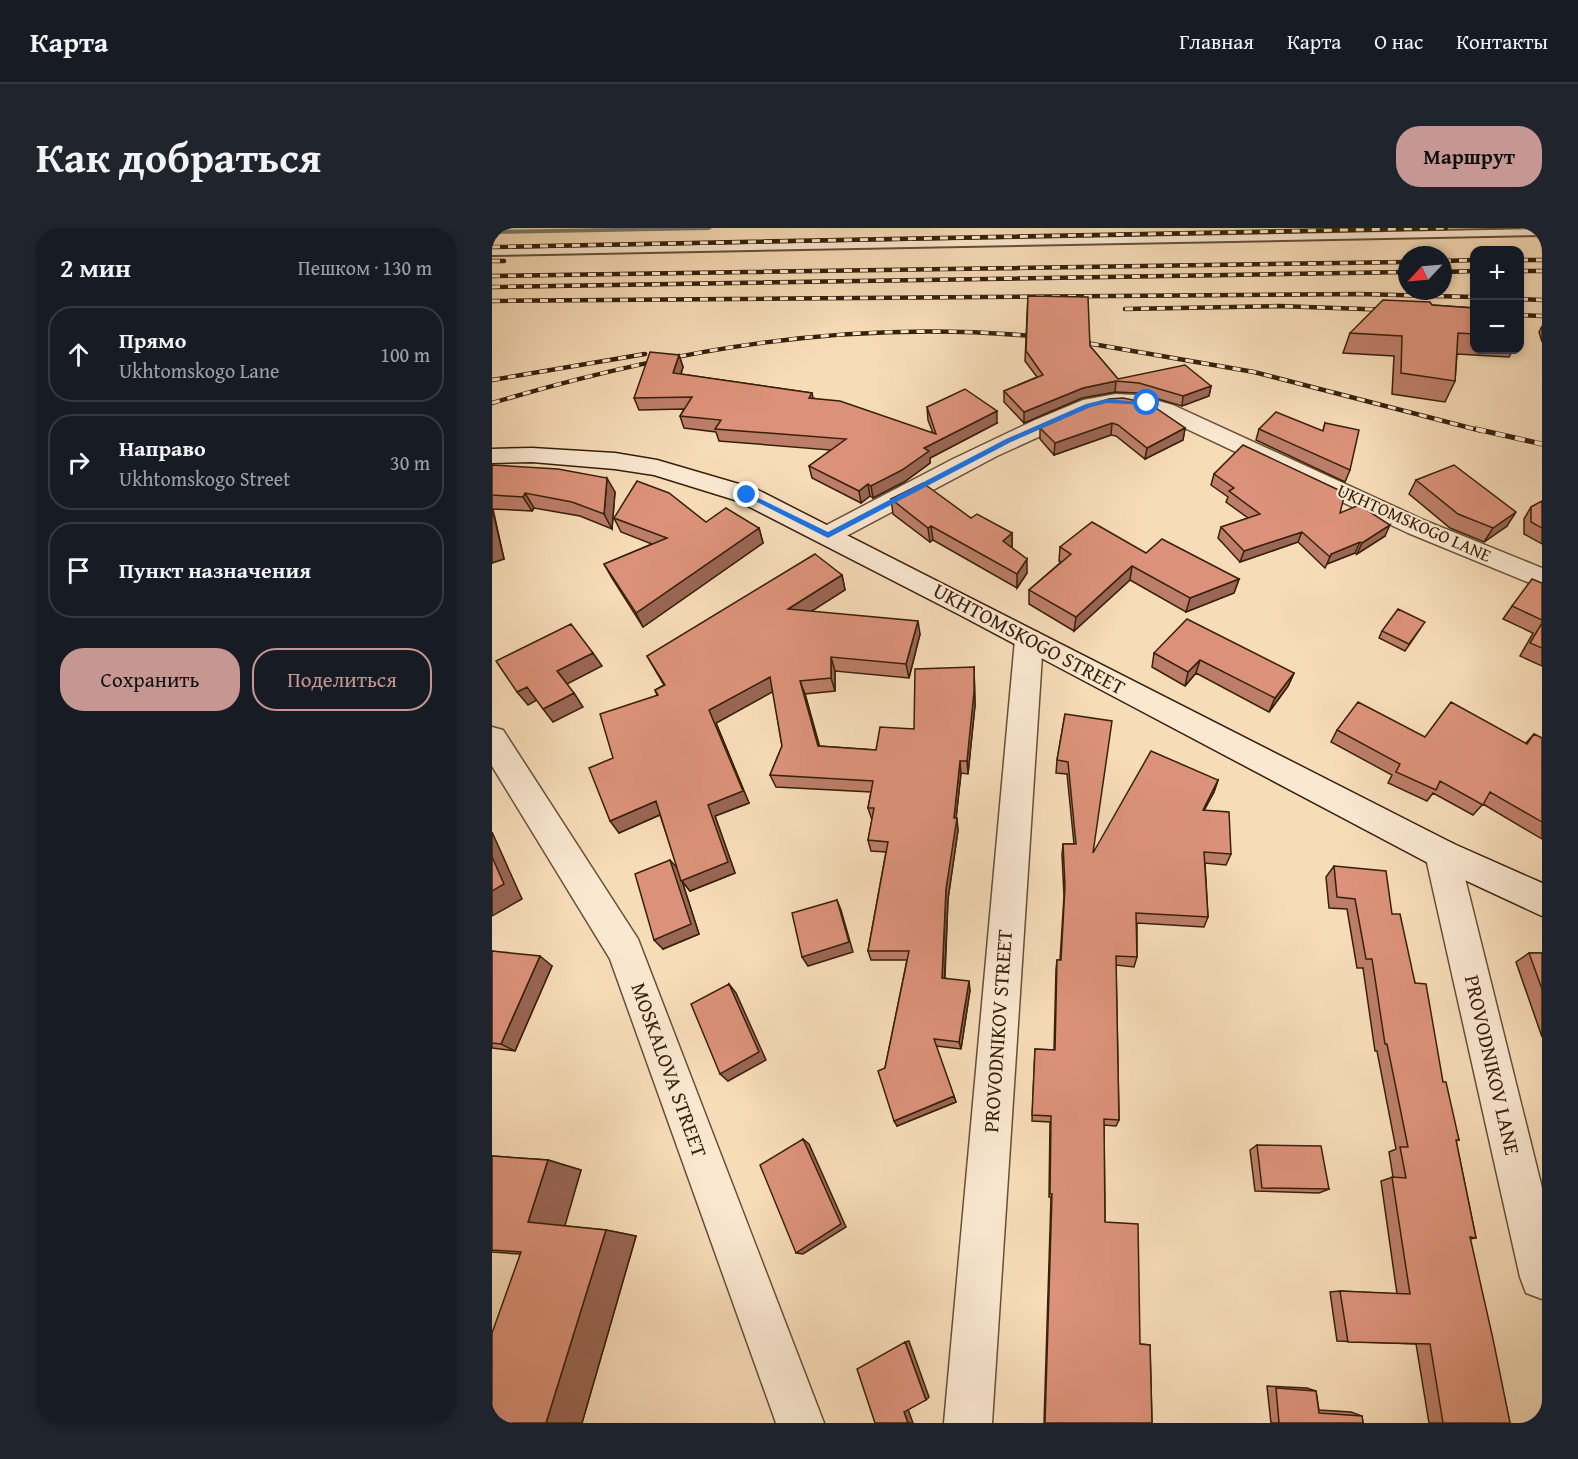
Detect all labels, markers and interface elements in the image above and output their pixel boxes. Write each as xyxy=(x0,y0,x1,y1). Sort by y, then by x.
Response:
text: Карта xyxy=(30,21,108,62)
text: Главная xyxy=(1179,26,1254,57)
text: Карта xyxy=(1287,26,1341,57)
text: О нас xyxy=(1374,26,1423,57)
text: Контакты xyxy=(1456,26,1548,57)
text: Как добраться xyxy=(36,126,321,187)
button: Маршрут xyxy=(1396,126,1542,187)
north arrow xyxy=(1398,246,1452,300)
map controls xyxy=(1470,246,1524,354)
button: + xyxy=(1470,246,1524,300)
text: 2 мин xyxy=(60,248,131,287)
text: Пешком · 130 m xyxy=(298,253,432,282)
button: − xyxy=(1470,300,1524,354)
text: Прямо xyxy=(119,324,186,356)
icon: ahead xyxy=(62,338,95,371)
text: 100 m xyxy=(380,340,430,369)
text: Ukhtomskogo Lane xyxy=(119,356,279,385)
route start xyxy=(1133,389,1159,415)
text: Направо xyxy=(119,432,206,464)
icon: right xyxy=(62,446,95,479)
text: 30 m xyxy=(390,448,430,477)
text: Ukhtomskogo Street xyxy=(119,464,290,493)
street label: UKHTOMSKOGO LANE xyxy=(1333,476,1496,569)
route end xyxy=(733,481,759,507)
icon: arrive xyxy=(62,554,95,587)
text: Пункт назначения xyxy=(119,554,311,586)
street label: UKHTOMSKOGO STREET xyxy=(928,575,1131,703)
button: Сохранить xyxy=(60,648,240,711)
button: Поделиться xyxy=(252,648,432,711)
street label: PROVODNIKOV STREET xyxy=(975,928,1020,1134)
street label: PROVODNIKOV LANE xyxy=(1457,972,1528,1158)
street label: MOSKALOVA STREET xyxy=(623,978,716,1162)

